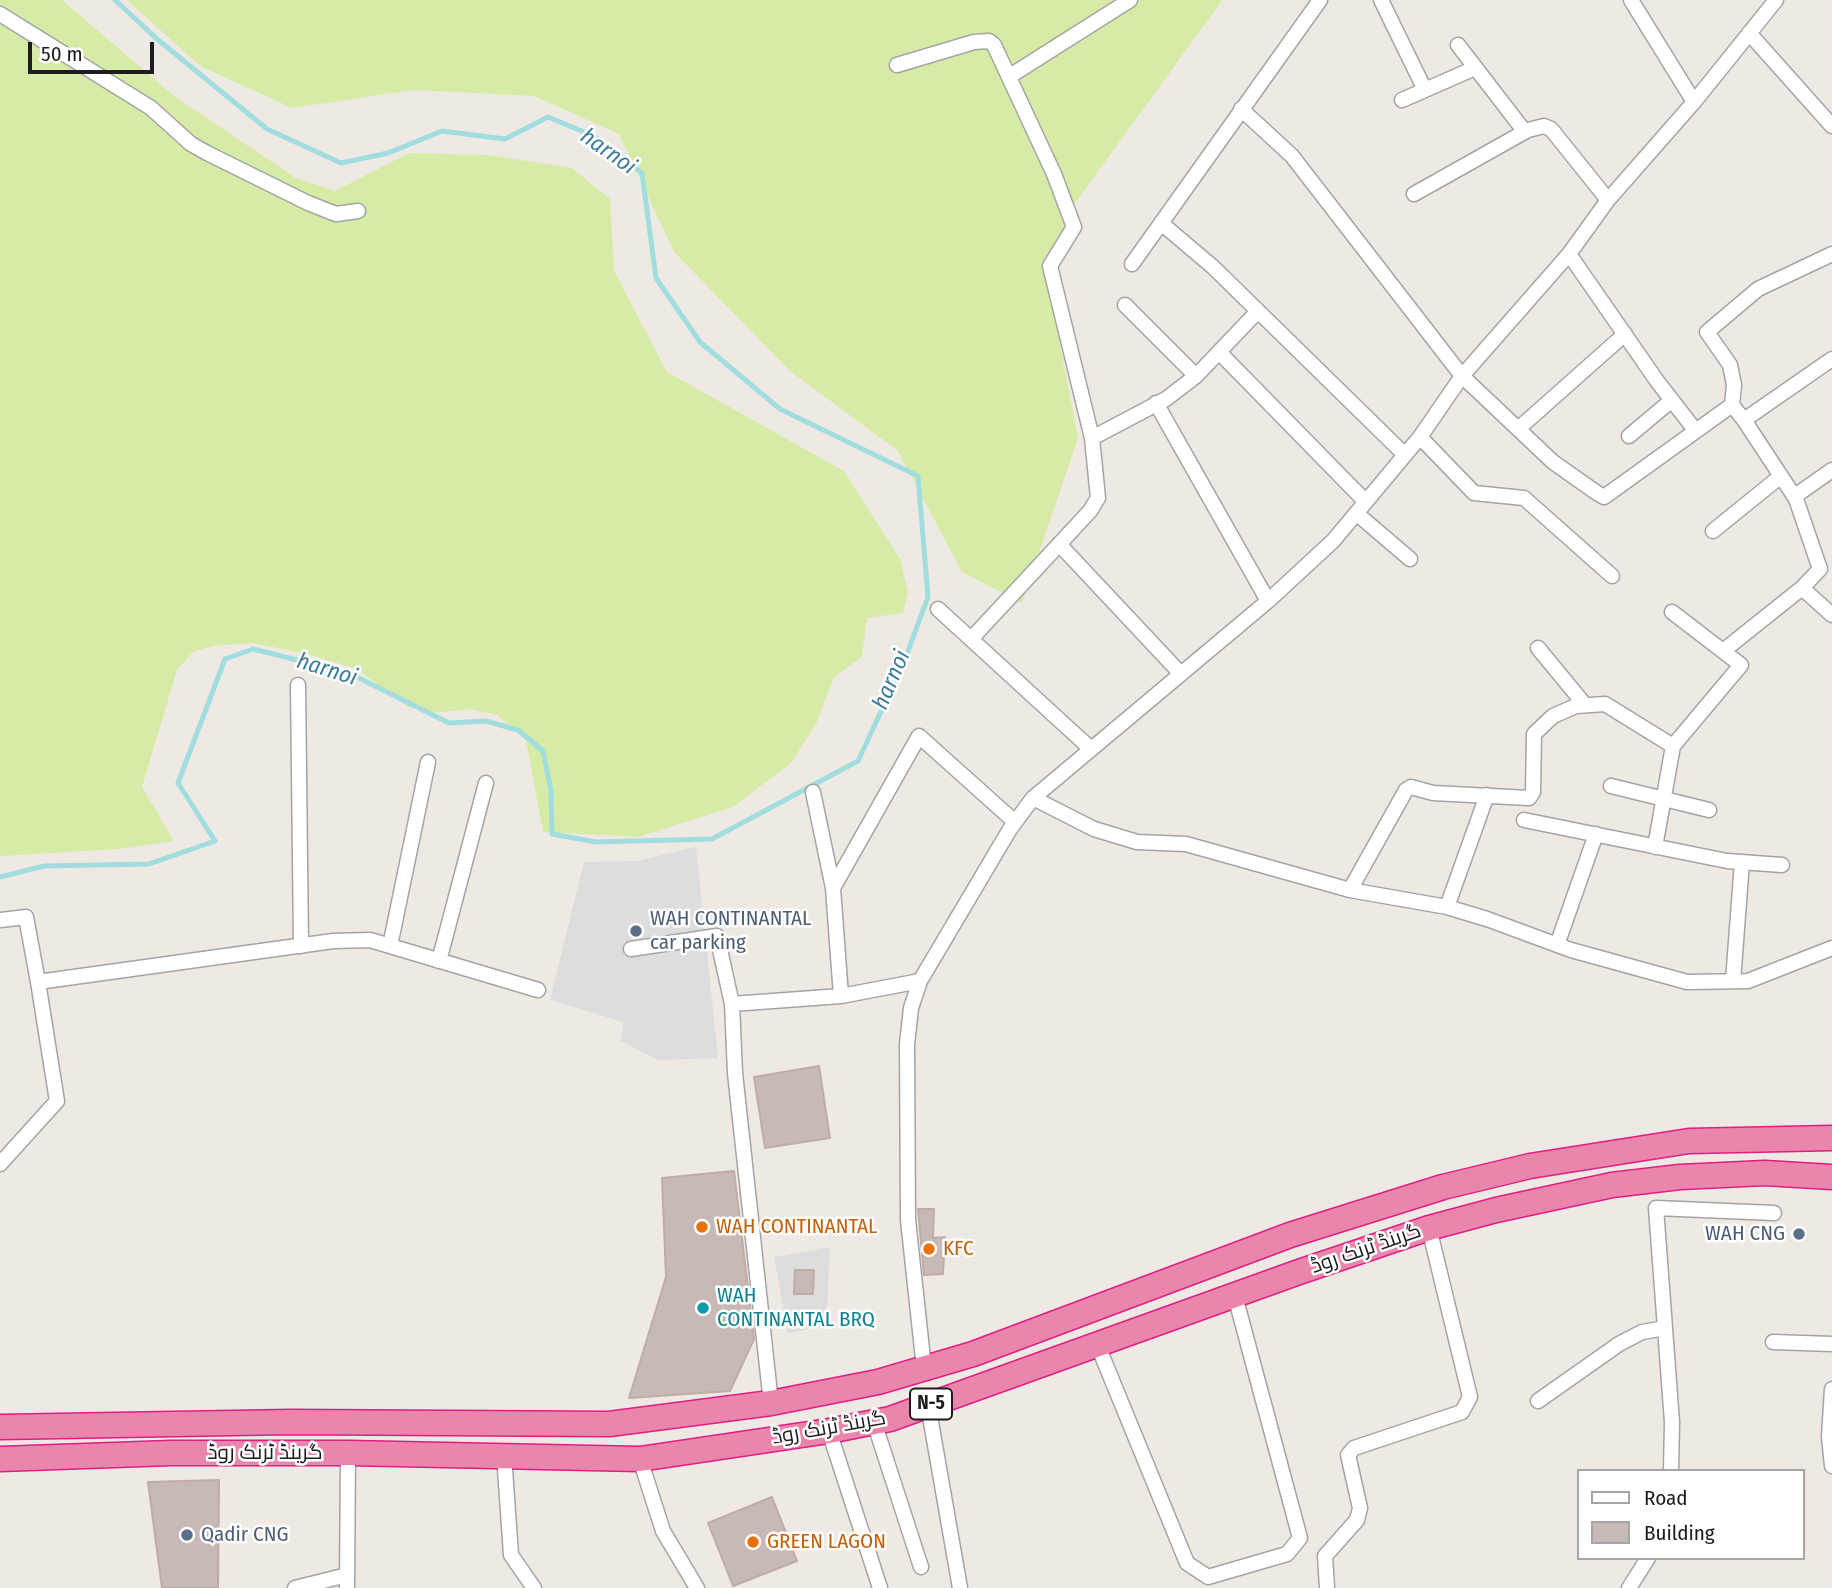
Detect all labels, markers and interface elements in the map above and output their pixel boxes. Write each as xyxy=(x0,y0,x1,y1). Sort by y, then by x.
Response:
scale bar xyxy=(32,28,158,72)
text: 50 m xyxy=(41,41,83,67)
water label: harnoi xyxy=(575,123,641,181)
water label: harnoi xyxy=(867,646,917,714)
water label: harnoi xyxy=(293,648,361,692)
place label: WAH CONTINANTAL car parking xyxy=(650,906,811,956)
marker: WAH CONTINANTAL car parking xyxy=(628,923,644,939)
place label: WAH CONTINANTAL xyxy=(716,1214,877,1240)
street label: گرینڈ ٹرنک روڈ xyxy=(1307,1218,1425,1280)
marker: WAH CONTINANTAL xyxy=(694,1219,710,1235)
place label: WAH CNG xyxy=(1705,1221,1785,1247)
marker: WAH CNG xyxy=(1791,1226,1807,1242)
place label: KFC xyxy=(943,1236,974,1262)
marker: KFC xyxy=(921,1241,937,1257)
place label: WAH CONTINANTAL BRQ xyxy=(717,1283,875,1333)
marker: WAH CONTINANTAL BRQ xyxy=(695,1300,711,1316)
road number: N-5 xyxy=(910,1388,952,1420)
street label: گرینڈ ٹرنک روڈ xyxy=(770,1406,888,1450)
street label: گرینڈ ٹرنک روڈ xyxy=(207,1440,323,1466)
legend xyxy=(1576,1469,1804,1560)
text: Road xyxy=(1644,1485,1688,1511)
text: Building xyxy=(1644,1520,1715,1546)
place label: Qadir CNG xyxy=(201,1522,289,1548)
marker: Qadir CNG xyxy=(179,1527,195,1543)
place label: GREEN LAGON xyxy=(767,1529,886,1555)
marker: GREEN LAGON xyxy=(745,1534,761,1550)

